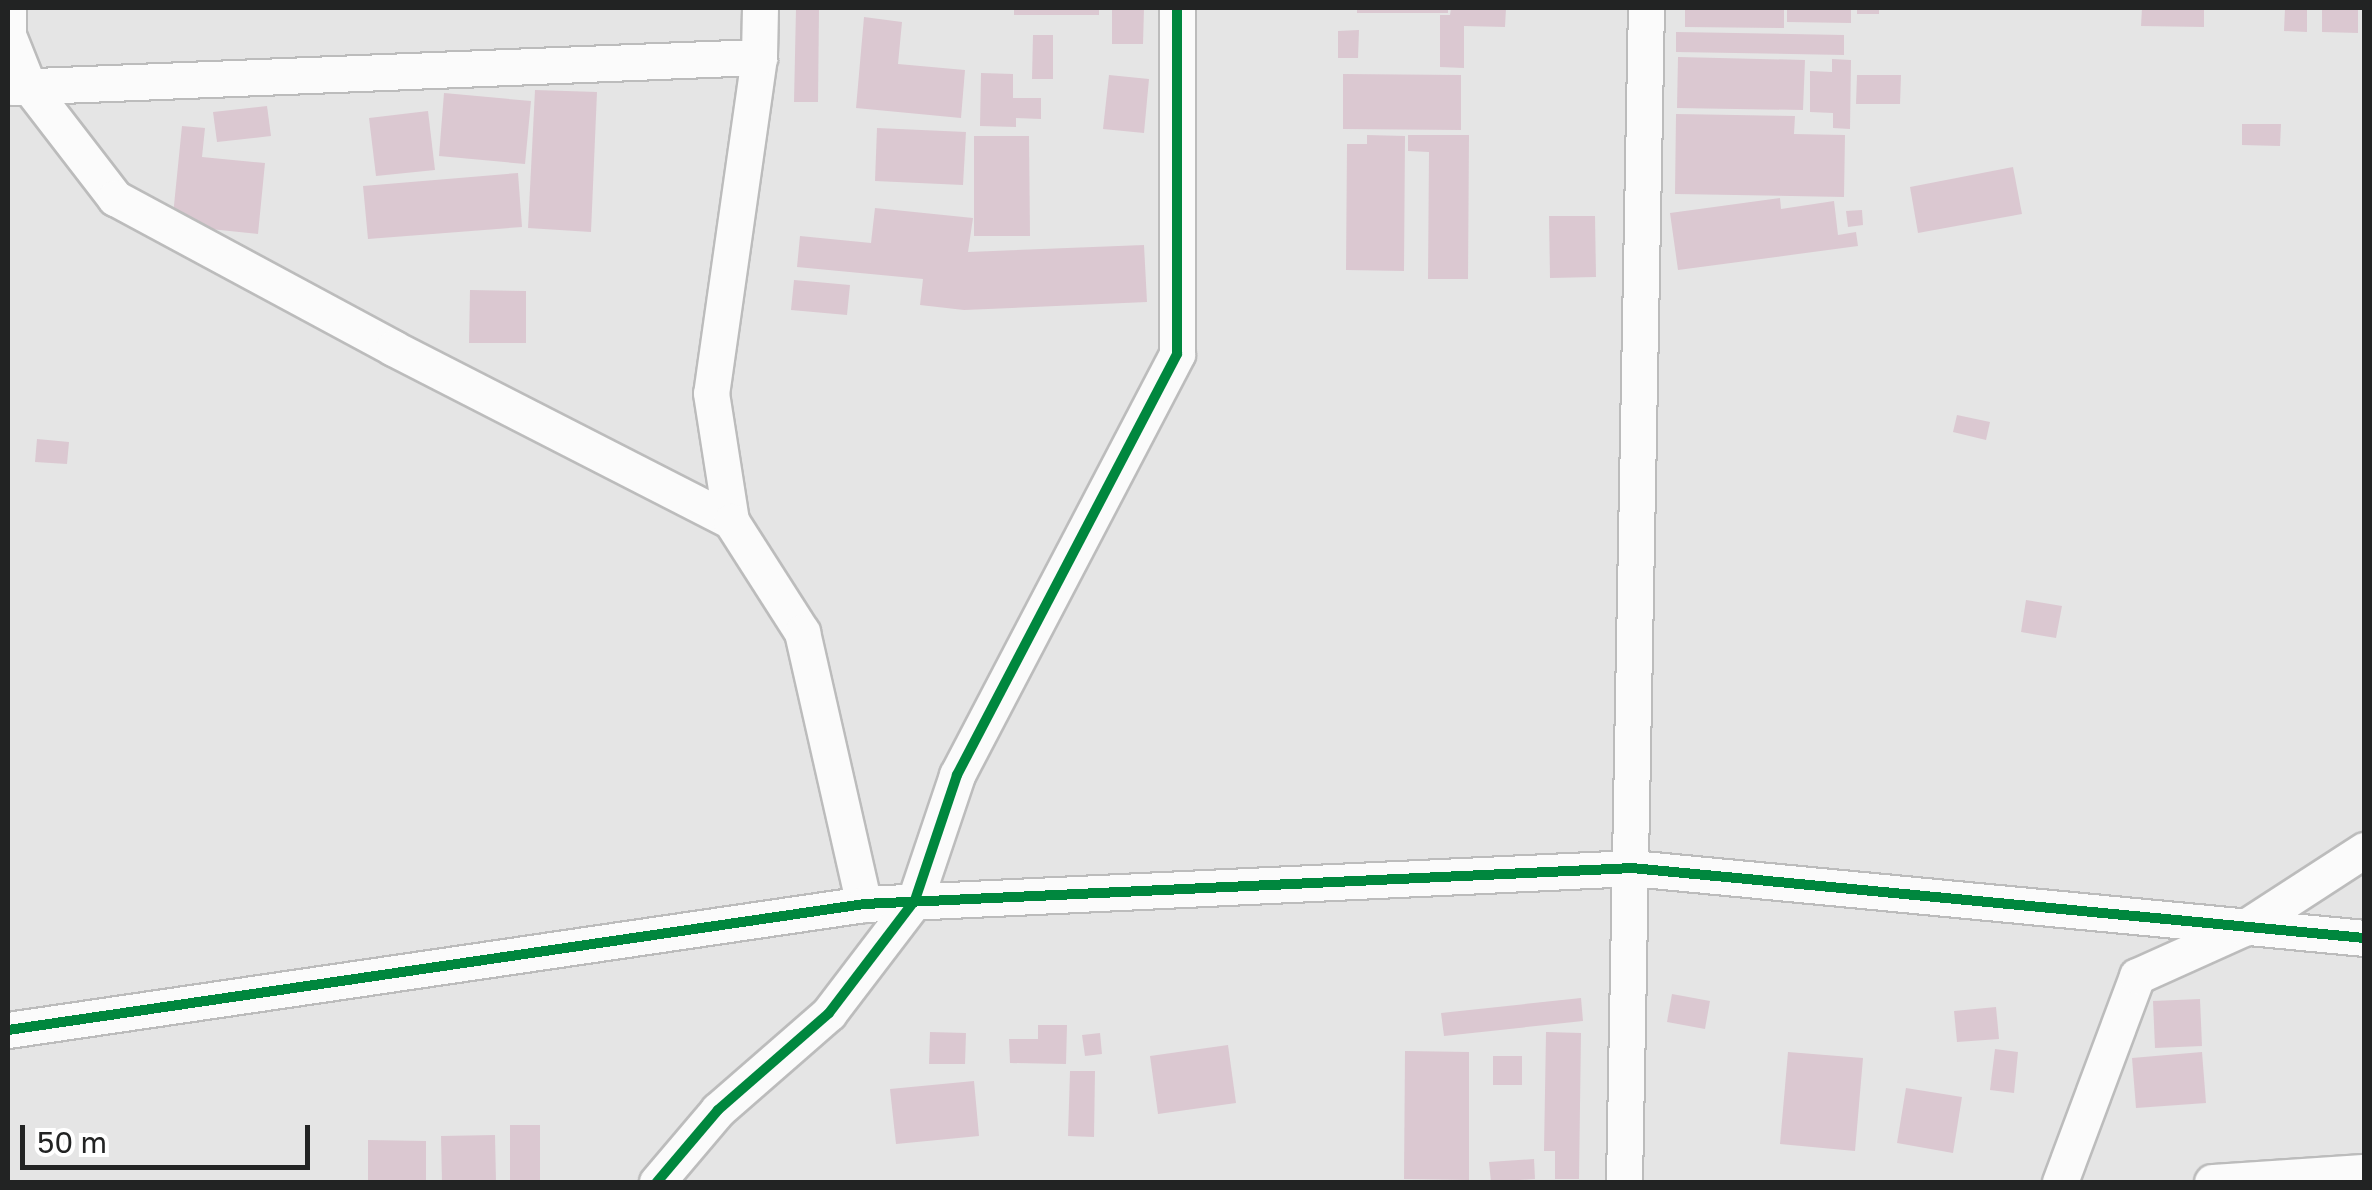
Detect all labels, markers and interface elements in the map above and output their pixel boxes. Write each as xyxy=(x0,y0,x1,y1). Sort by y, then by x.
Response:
scale bar xyxy=(25,1105,315,1167)
text: 50 m xyxy=(37,1124,107,1160)

